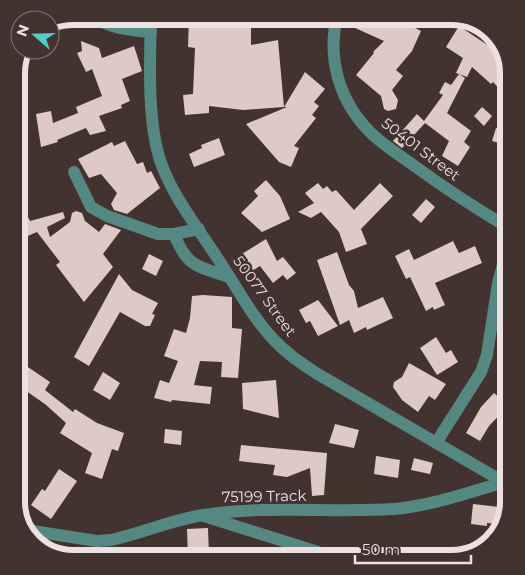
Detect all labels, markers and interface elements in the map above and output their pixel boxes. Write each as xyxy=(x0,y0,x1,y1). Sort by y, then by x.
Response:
north arrow xyxy=(10,10,60,60)
text: N xyxy=(12,22,33,39)
street label: 50401 Street xyxy=(378,113,464,185)
street label: 50077 Street xyxy=(229,252,301,340)
street label: 75199 Track xyxy=(222,486,306,506)
scale bar xyxy=(355,532,471,564)
text: 50 m xyxy=(362,540,400,559)

